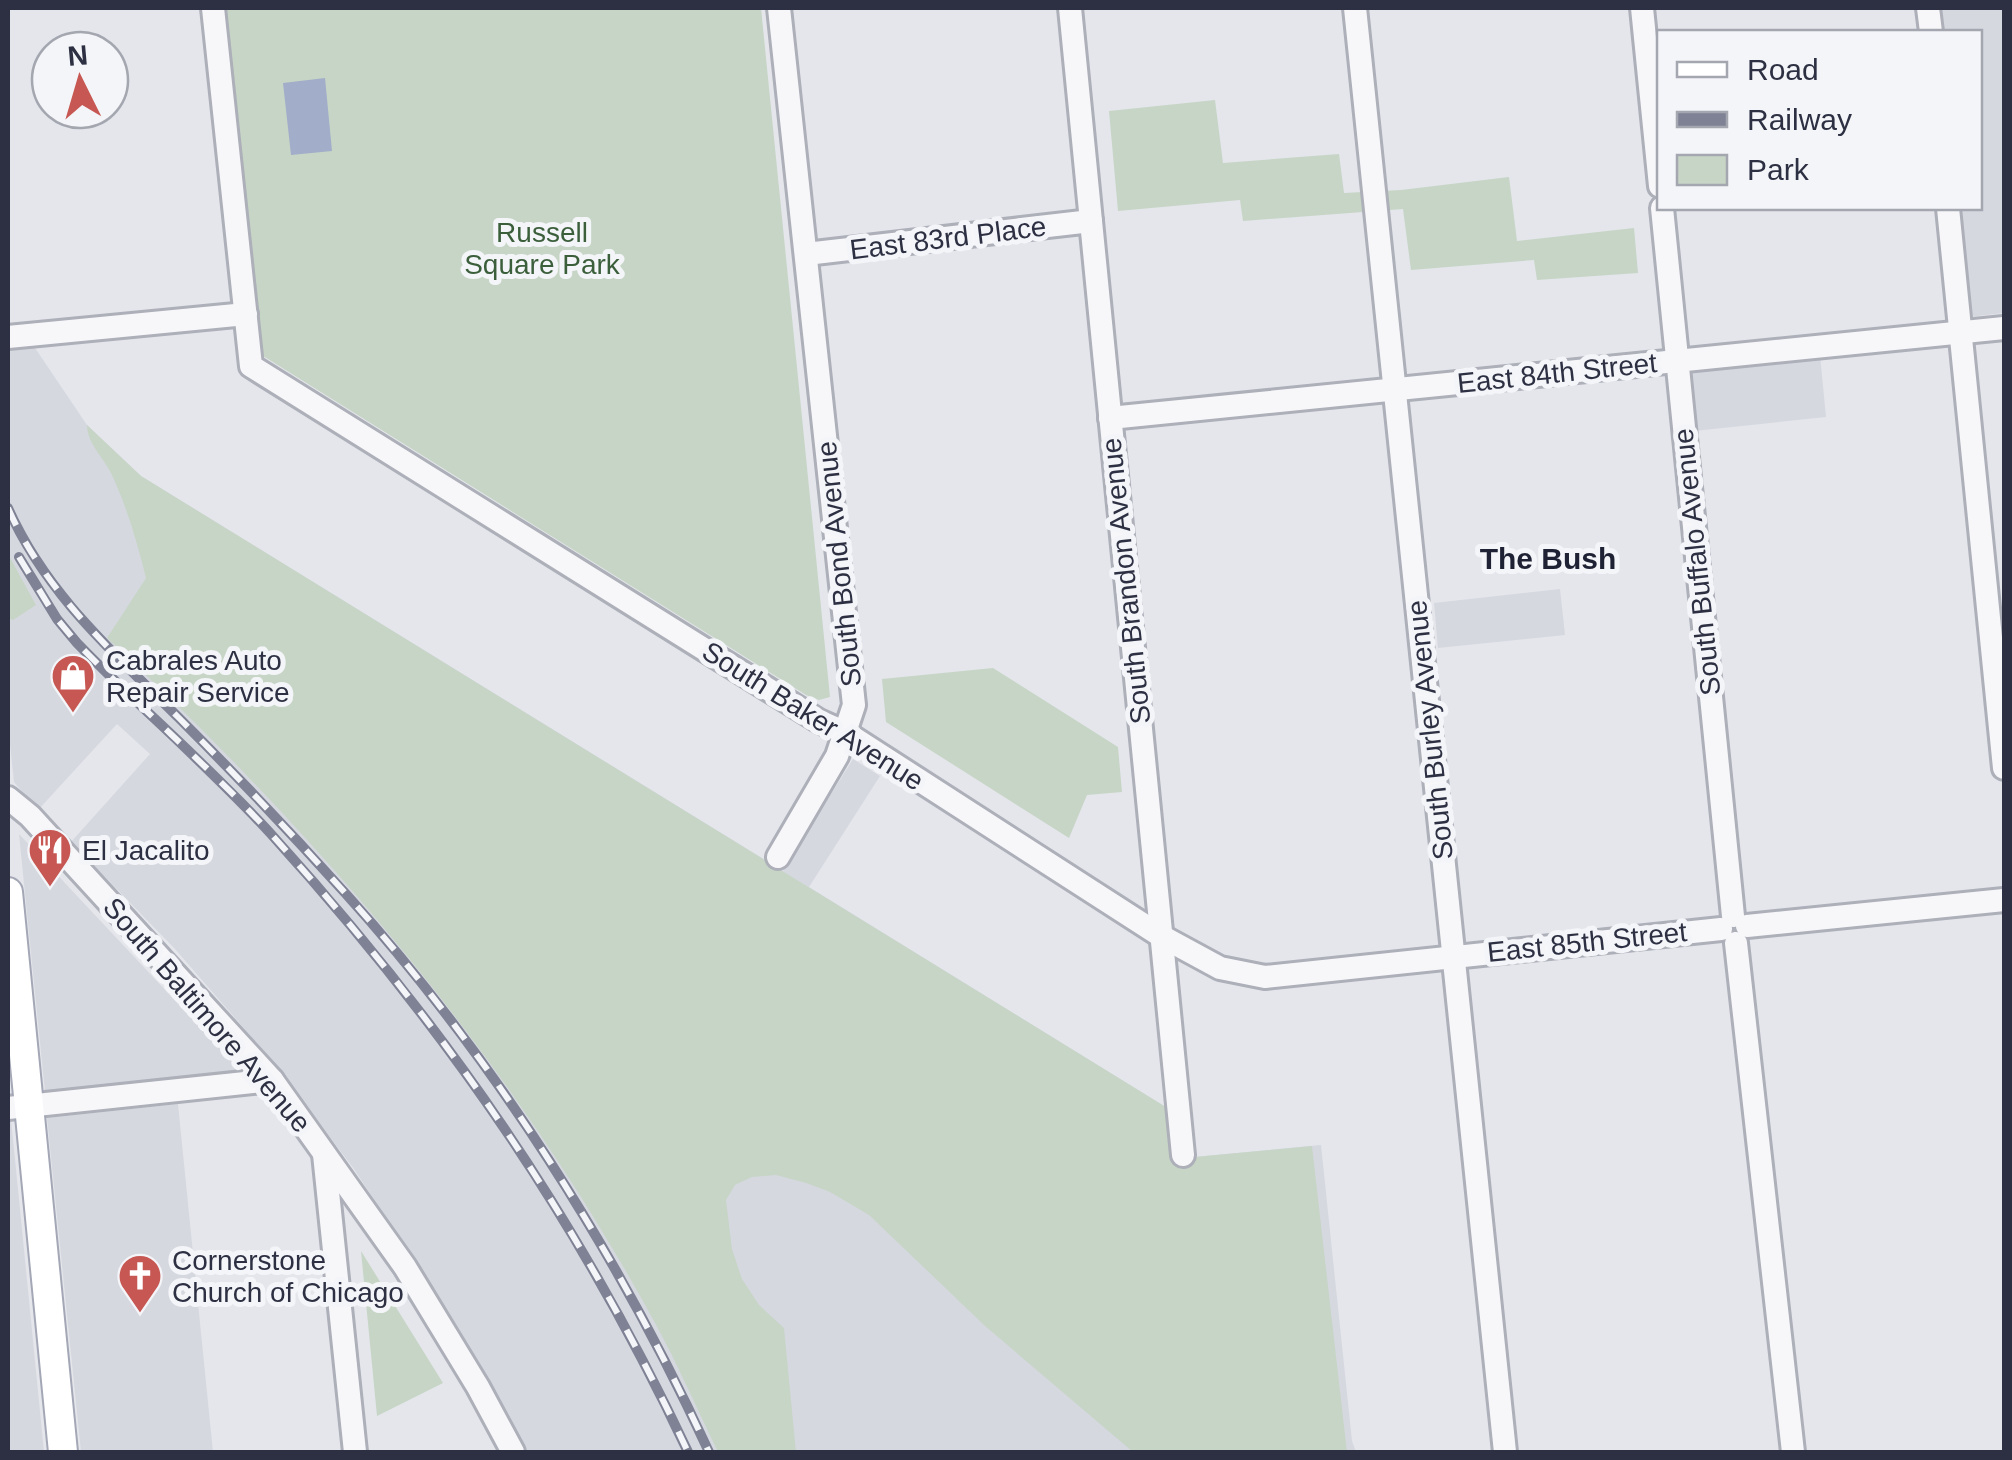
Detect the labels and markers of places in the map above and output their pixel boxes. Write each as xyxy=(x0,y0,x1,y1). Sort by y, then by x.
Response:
place label: Cabrales Auto Repair Service xyxy=(106,645,290,708)
shop icon: Cabrales Auto Repair Service xyxy=(50,653,96,714)
restaurant icon: El Jacalito xyxy=(27,827,73,888)
place label: El Jacalito xyxy=(82,835,210,866)
place label: Cornerstone Church of Chicago xyxy=(172,1245,404,1308)
church icon: Cornerstone Church of Chicago xyxy=(117,1253,163,1314)

